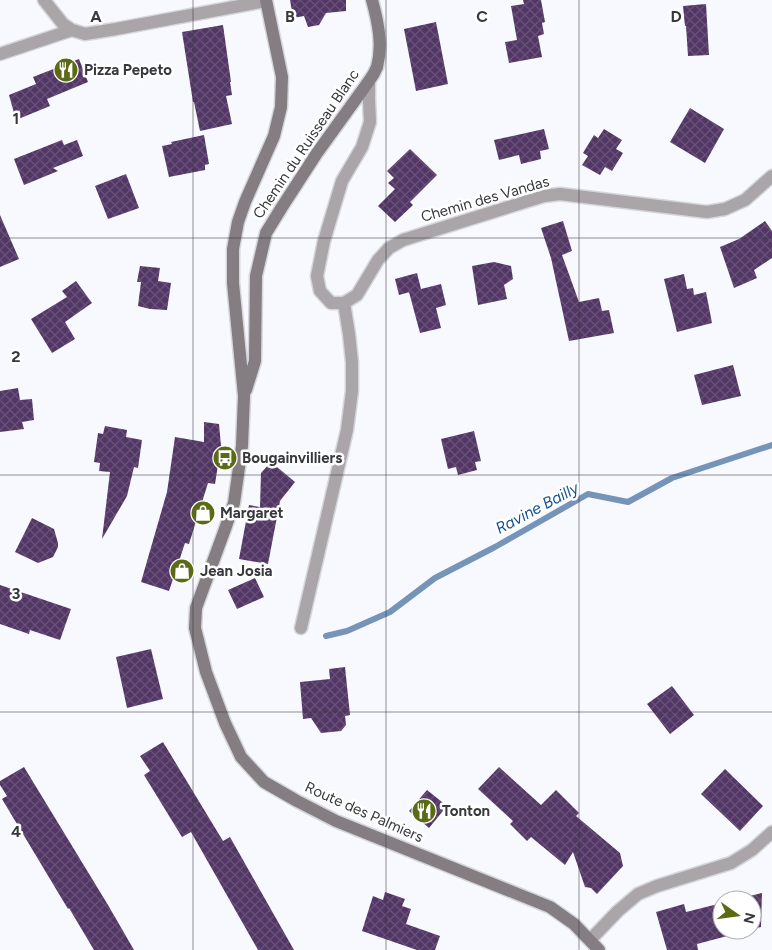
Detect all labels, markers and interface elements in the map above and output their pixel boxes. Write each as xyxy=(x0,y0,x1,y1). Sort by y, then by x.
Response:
text: A xyxy=(90,7,102,26)
text: B xyxy=(285,7,295,26)
text: C xyxy=(476,7,488,26)
text: D xyxy=(670,7,682,26)
restaurant icon: Pizza Pepeto xyxy=(53,57,79,83)
place label: Pizza Pepeto xyxy=(84,61,172,79)
street label: Chemin du Ruisseau Blanc xyxy=(249,66,363,222)
text: 1 xyxy=(13,109,19,128)
street label: Chemin des Vandas xyxy=(419,172,551,226)
text: 2 xyxy=(11,347,21,366)
bus stop icon: Bougainvilliers xyxy=(212,445,238,471)
place label: Bougainvilliers xyxy=(242,449,342,467)
water label: Ravine Bailly xyxy=(492,478,582,538)
shop icon: Margaret xyxy=(190,500,216,526)
place label: Margaret xyxy=(220,504,284,522)
shop icon: Jean Josia xyxy=(169,558,195,584)
place label: Jean Josia xyxy=(200,562,273,580)
text: 3 xyxy=(12,584,21,603)
street label: Route des Palmiers xyxy=(302,778,426,846)
restaurant icon: Tonton xyxy=(411,798,437,824)
place label: Tonton xyxy=(442,802,490,820)
text: 4 xyxy=(11,822,21,841)
north arrow xyxy=(712,890,762,940)
text: N xyxy=(740,911,759,925)

